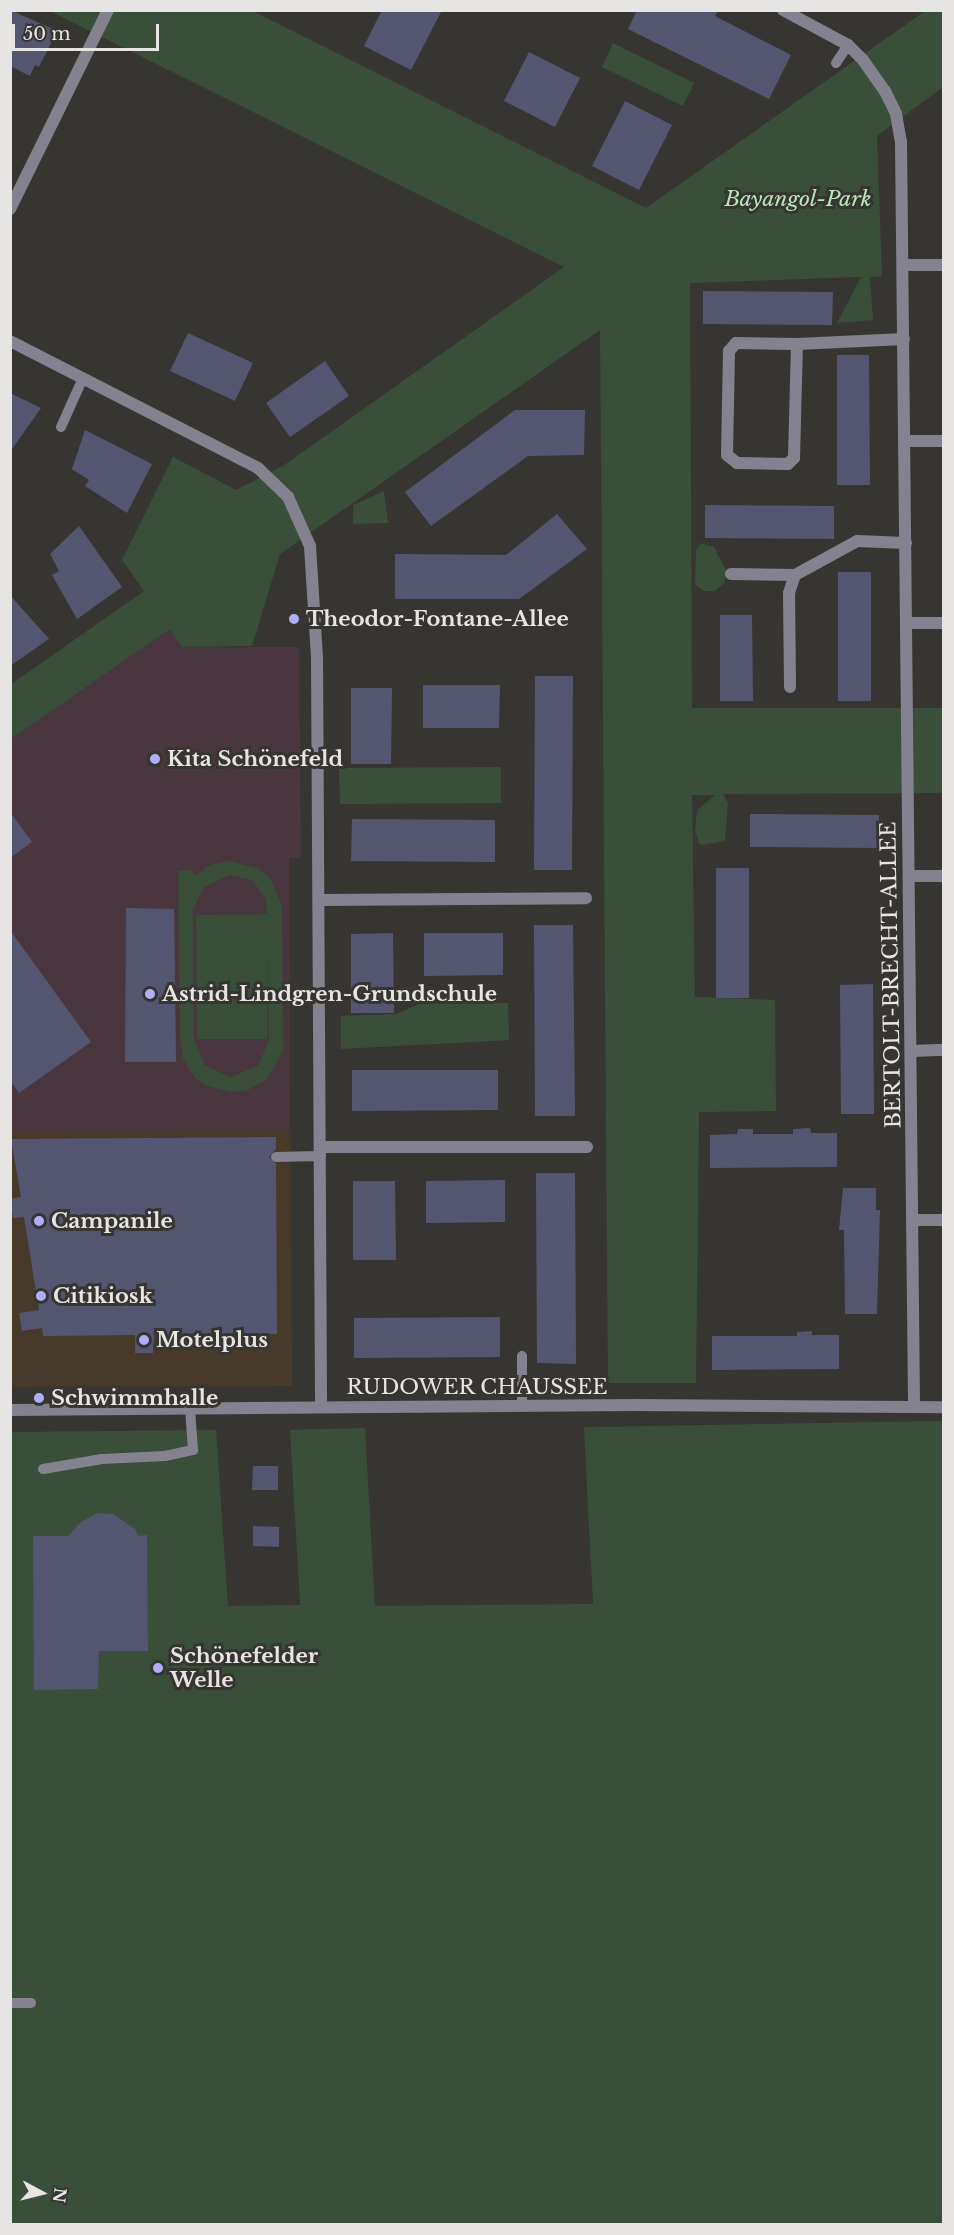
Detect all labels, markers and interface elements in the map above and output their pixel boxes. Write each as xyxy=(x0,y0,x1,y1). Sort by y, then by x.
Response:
scale bar xyxy=(15,12,162,50)
text: 50 m xyxy=(23,23,71,45)
park label: Bayangol-Park xyxy=(724,186,872,212)
place label: Theodor-Fontane-Allee xyxy=(306,606,569,632)
marker: Theodor-Fontane-Allee xyxy=(287,612,301,626)
place label: Kita Schönefeld xyxy=(167,746,343,772)
marker: Kita Schönefeld xyxy=(148,752,162,766)
street label: BERTOLT-BRECHT-ALLEE xyxy=(876,821,906,1129)
place label: Astrid-Lindgren-Grundschule xyxy=(162,981,497,1007)
marker: Astrid-Lindgren-Grundschule xyxy=(143,987,157,1001)
place label: Campanile xyxy=(51,1208,173,1234)
marker: Campanile xyxy=(32,1214,46,1228)
place label: Citikiosk xyxy=(53,1283,153,1309)
marker: Citikiosk xyxy=(34,1289,48,1303)
place label: Motelplus xyxy=(156,1327,268,1353)
marker: Motelplus xyxy=(137,1333,151,1347)
street label: RUDOWER CHAUSSEE xyxy=(346,1374,608,1400)
place label: Schwimmhalle xyxy=(51,1385,218,1411)
marker: Schwimmhalle xyxy=(32,1391,46,1405)
place label: Schönefelder Welle xyxy=(170,1643,318,1693)
marker: Schönefelder Welle xyxy=(151,1661,165,1675)
north arrow xyxy=(12,2163,72,2223)
text: N xyxy=(49,2186,71,2204)

